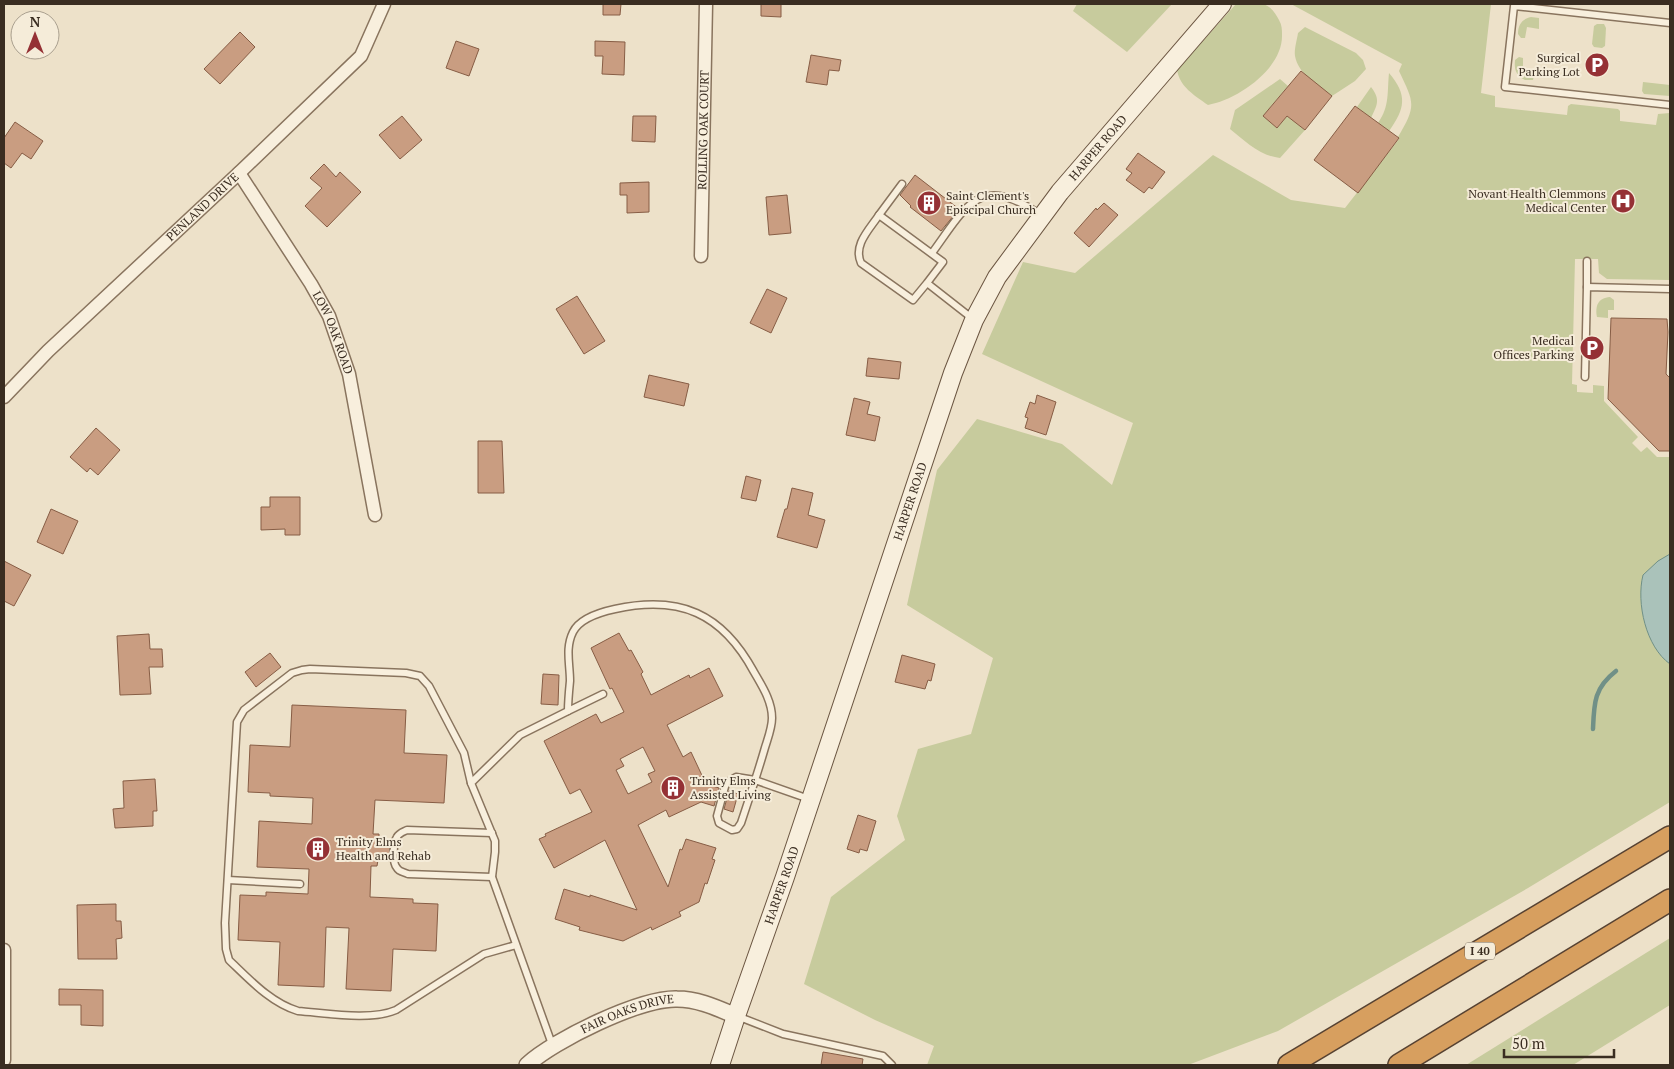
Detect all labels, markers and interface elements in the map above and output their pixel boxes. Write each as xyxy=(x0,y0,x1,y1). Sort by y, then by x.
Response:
north arrow xyxy=(10,10,60,60)
text: N xyxy=(30,12,41,31)
place label: Surgical Parking Lot xyxy=(1518,50,1581,79)
parking icon: Surgical Parking Lot xyxy=(1584,52,1610,78)
street label: ROLLING OAK COURT xyxy=(694,70,712,190)
street label: HARPER ROAD xyxy=(1065,112,1130,183)
street label: PENLAND DRIVE xyxy=(163,169,242,244)
place label: Novant Health Clemmons Medical Center xyxy=(1468,186,1606,215)
place label: Saint Clement's Episcipal Church xyxy=(946,188,1036,217)
hospital icon: Novant Health Clemmons Medical Center xyxy=(1610,188,1636,214)
building icon: Saint Clement's Episcipal Church xyxy=(916,190,942,216)
street label: LOW OAK ROAD xyxy=(310,288,356,376)
place label: Medical Offices Parking xyxy=(1493,333,1575,362)
parking icon: Medical Offices Parking xyxy=(1579,335,1605,361)
street label: HARPER ROAD xyxy=(890,460,930,542)
place label: Trinity Elms Assisted Living xyxy=(690,773,771,802)
building icon: Trinity Elms Assisted Living xyxy=(660,775,686,801)
place label: Trinity Elms Health and Rehab xyxy=(336,834,431,863)
building icon: Trinity Elms Health and Rehab xyxy=(305,836,331,862)
street label: HARPER ROAD xyxy=(761,844,802,926)
road number: I 40 xyxy=(1465,942,1495,959)
street label: FAIR OAKS DRIVE xyxy=(578,991,675,1036)
scale bar xyxy=(1504,1026,1614,1058)
text: 50 m xyxy=(1512,1033,1545,1053)

